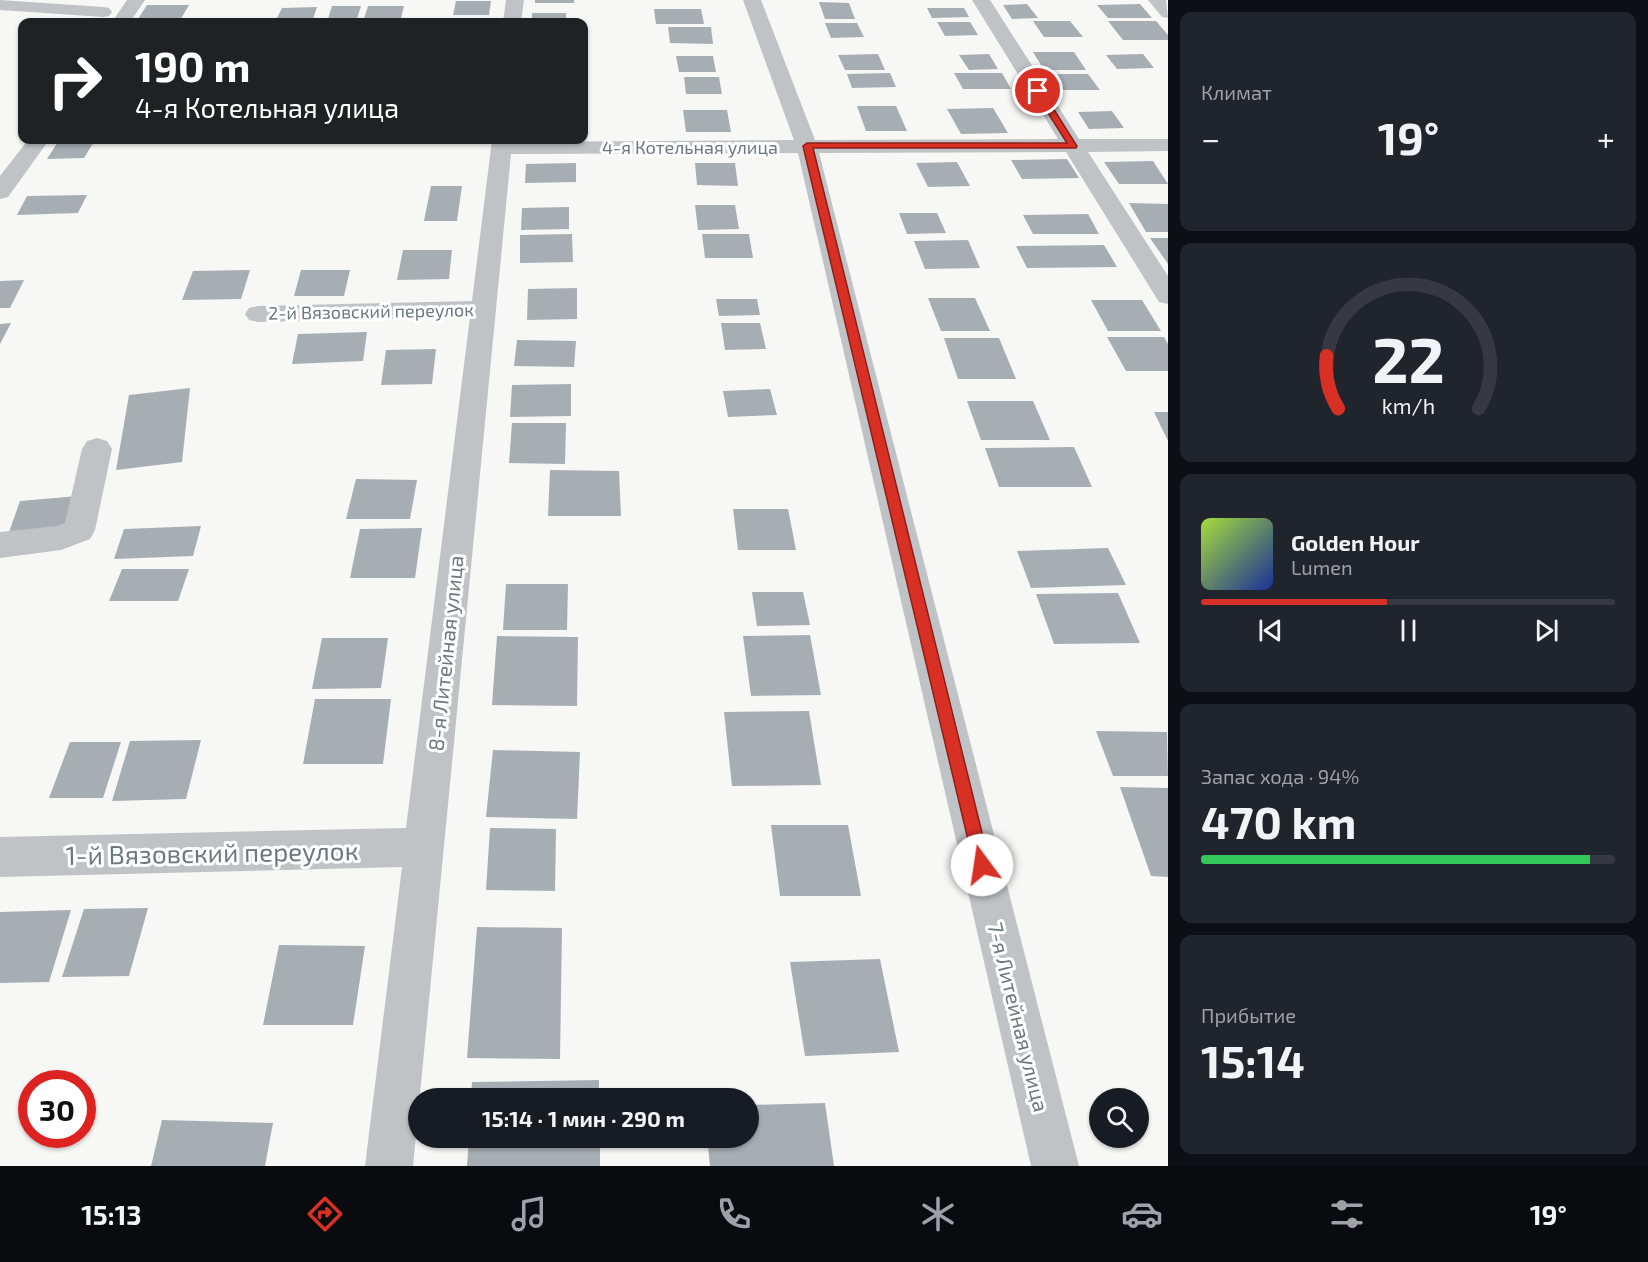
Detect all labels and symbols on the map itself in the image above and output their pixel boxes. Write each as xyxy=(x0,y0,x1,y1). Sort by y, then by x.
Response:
pin xyxy=(1012,65,1063,116)
street label: 4-я Котельная улица xyxy=(602,136,778,158)
street label: 2-й Вязовский переулок xyxy=(268,298,474,324)
street label: 8-я Литейная улица xyxy=(422,554,469,752)
position arrow xyxy=(950,833,1014,897)
street label: 1-й Вязовский переулок xyxy=(65,834,359,871)
street label: 7-я Литейная улица xyxy=(982,920,1055,1114)
speed limit sign: 30 xyxy=(18,1070,96,1148)

